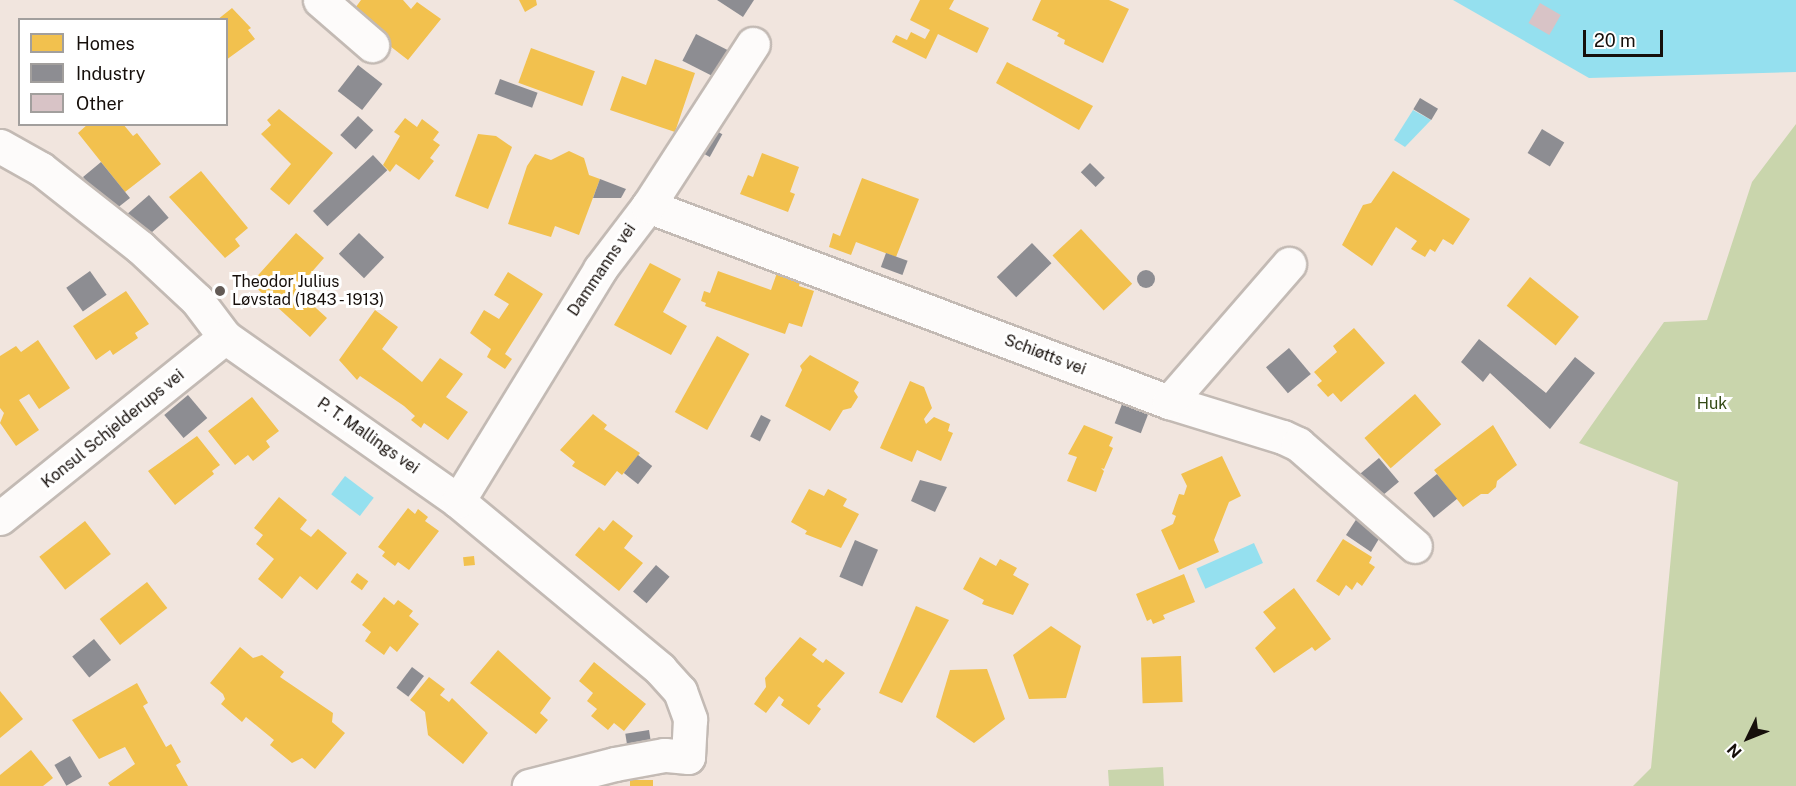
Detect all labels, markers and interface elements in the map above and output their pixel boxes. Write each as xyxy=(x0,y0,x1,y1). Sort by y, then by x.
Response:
legend xyxy=(18,18,228,126)
scale bar xyxy=(1586,18,1666,56)
text: 20 m xyxy=(1594,30,1636,51)
text: Homes xyxy=(76,33,135,54)
text: Industry xyxy=(76,63,145,84)
text: Other xyxy=(76,93,124,114)
street label: Dammanns vei xyxy=(564,220,640,320)
place label: Theodor Julius Løvstad (1843 - 1913) xyxy=(232,272,389,310)
marker: Theodor Julius Løvstad (1843 - 1913) xyxy=(213,284,227,298)
street label: Schiøtts vei xyxy=(1001,331,1089,379)
street label: Konsul Schjelderups vei xyxy=(38,366,188,492)
street label: P. T. Mallings vei xyxy=(313,394,423,478)
park label: Huk xyxy=(1697,394,1727,414)
north arrow xyxy=(1718,708,1778,768)
text: N xyxy=(1723,740,1746,762)

